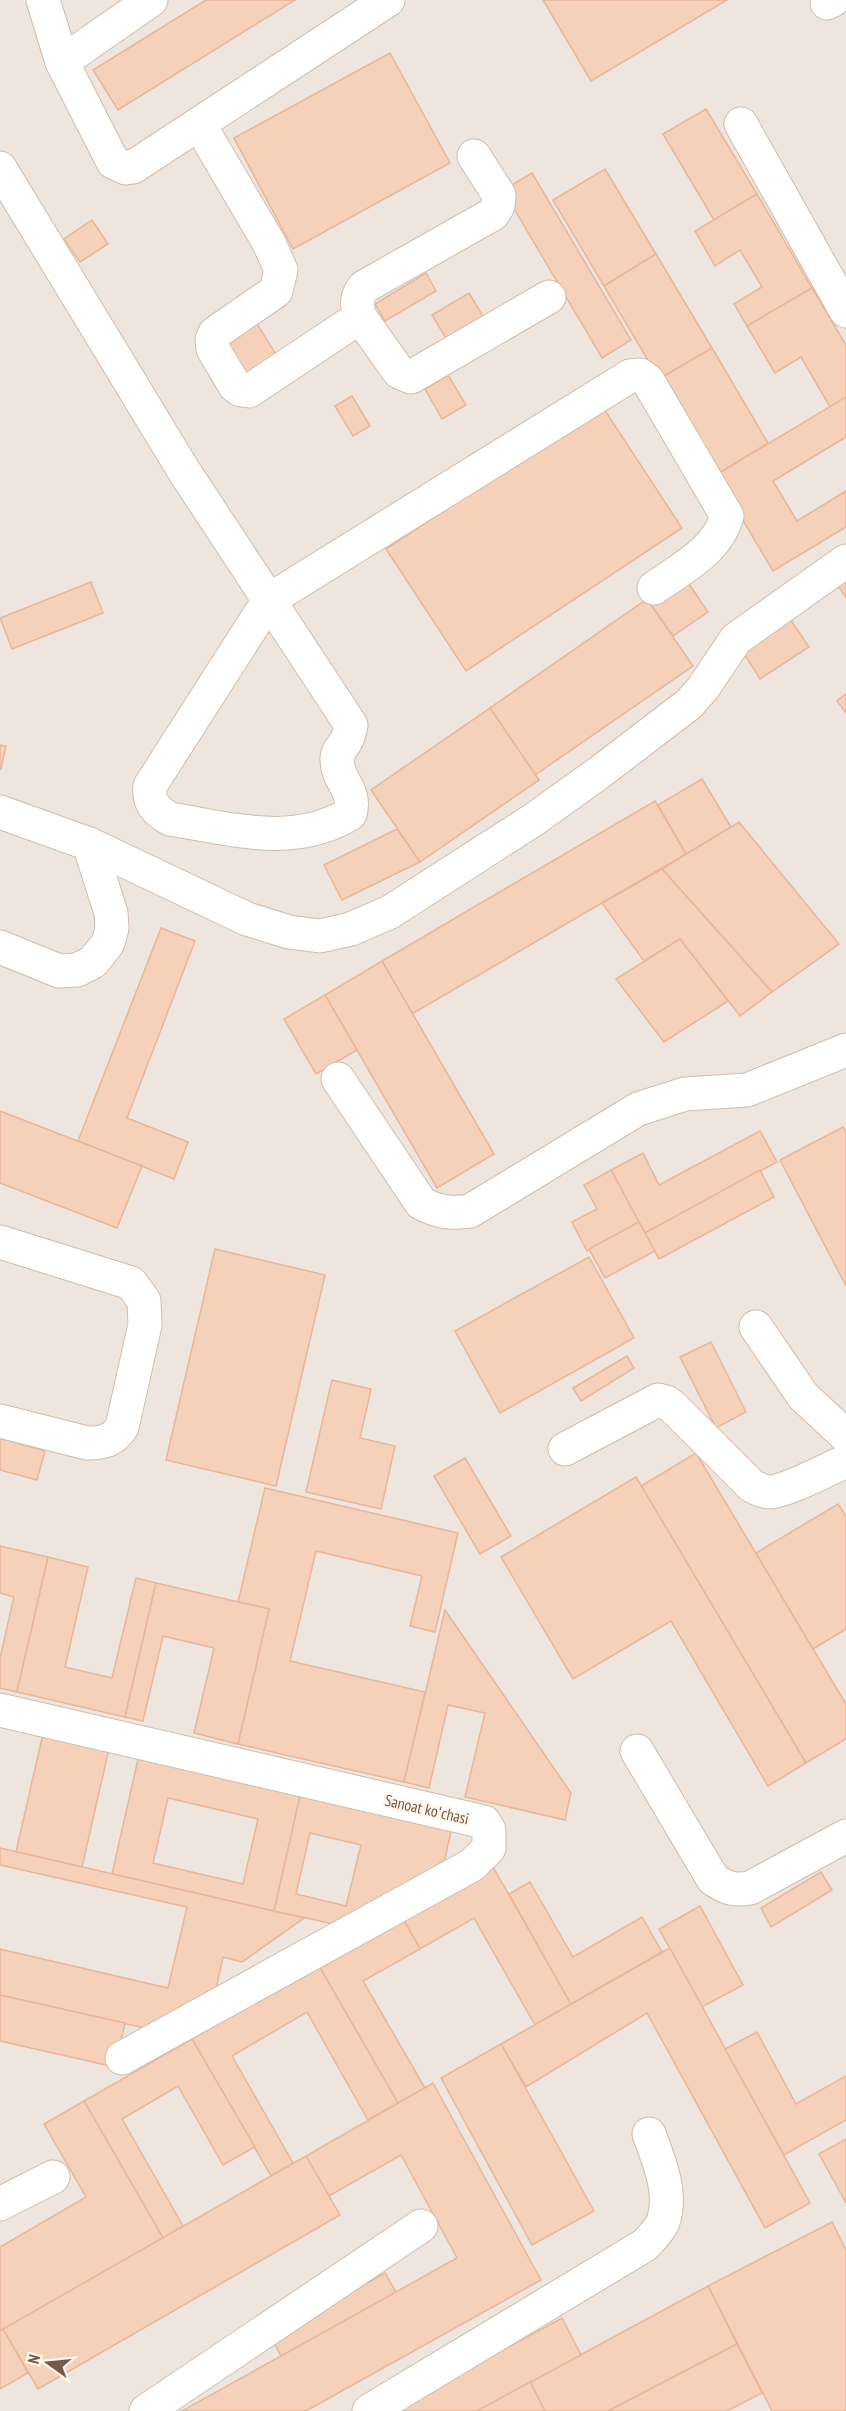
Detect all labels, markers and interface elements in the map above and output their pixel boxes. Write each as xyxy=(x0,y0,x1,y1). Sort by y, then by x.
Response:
street label: Sanoat koʻchasi xyxy=(383,1790,471,1828)
north arrow xyxy=(18,2333,78,2393)
text: N xyxy=(23,2352,44,2366)

